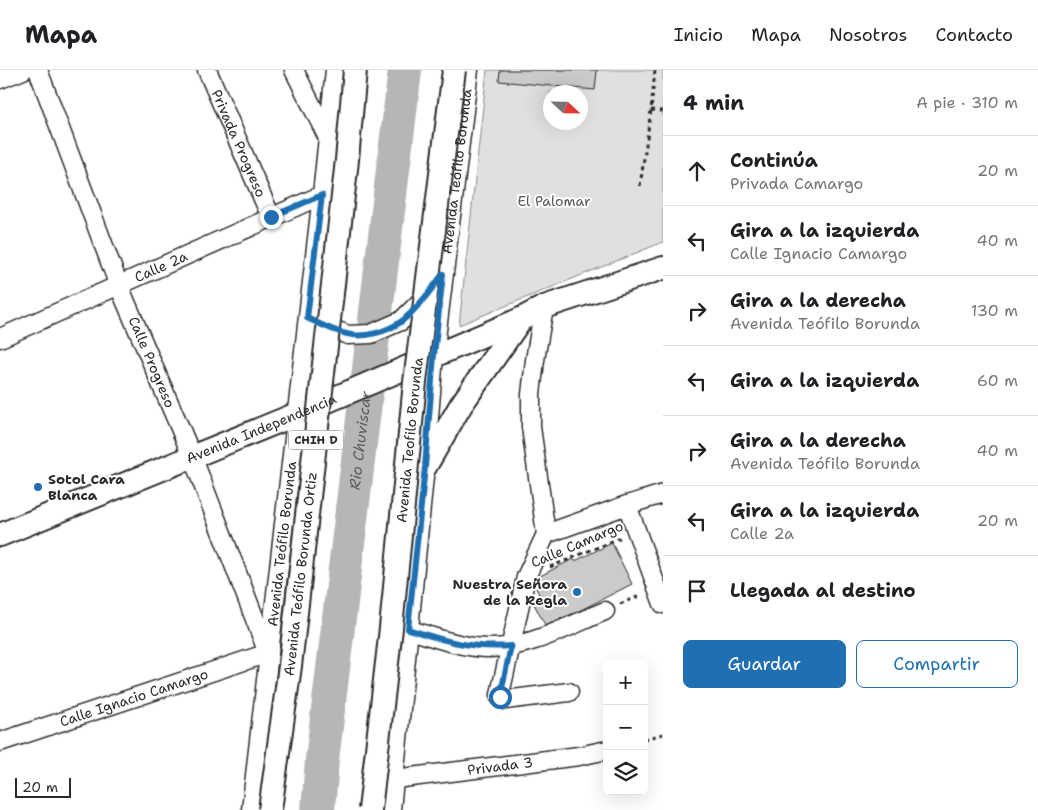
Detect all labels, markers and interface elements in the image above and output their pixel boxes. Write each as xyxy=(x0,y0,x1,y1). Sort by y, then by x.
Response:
text: Mapa xyxy=(25,19,97,51)
text: Inicio xyxy=(674,23,723,47)
text: Mapa xyxy=(751,23,801,47)
text: Nosotros xyxy=(829,23,907,47)
text: Contacto xyxy=(935,23,1013,47)
north arrow xyxy=(543,85,588,130)
street label: Privada Progreso xyxy=(208,87,270,200)
street label: Avenida Teófilo Borunda xyxy=(437,88,476,255)
text: 4 min xyxy=(683,89,744,117)
text: A pie · 310 m xyxy=(916,92,1018,113)
text: Continúa xyxy=(730,148,818,173)
icon: ahead xyxy=(683,157,711,185)
text: 20 m xyxy=(977,160,1018,181)
text: Privada Camargo xyxy=(730,173,863,194)
park label: El Palomar xyxy=(517,192,591,210)
route end xyxy=(260,206,283,229)
text: Gira a la izquierda xyxy=(730,218,919,243)
icon: left xyxy=(683,227,711,255)
text: 40 m xyxy=(976,230,1018,251)
text: Calle Ignacio Camargo xyxy=(730,243,907,264)
street label: Calle 2a xyxy=(132,247,190,286)
text: Gira a la derecha xyxy=(730,288,906,313)
icon: right xyxy=(683,297,711,325)
text: 130 m xyxy=(971,300,1018,321)
text: Avenida Teófilo Borunda xyxy=(730,313,920,334)
street label: Calle Progreso xyxy=(125,314,179,410)
street label: Avenida Teofilo Borunda xyxy=(392,356,427,524)
icon: left xyxy=(683,367,711,395)
text: Gira a la izquierda xyxy=(730,368,919,393)
text: 60 m xyxy=(977,370,1018,391)
street label: Avenida Independencia xyxy=(183,389,339,467)
water label: Rio Chuviscar xyxy=(345,389,376,491)
text: Gira a la derecha xyxy=(730,428,906,453)
road number: CHIH D xyxy=(288,430,344,450)
icon: right xyxy=(683,437,711,465)
text: 40 m xyxy=(976,440,1018,461)
text: Avenida Teófilo Borunda xyxy=(730,453,920,474)
street label: Avenida Teófilo Borunda xyxy=(263,460,300,627)
place label: Sotol Cara Blanca xyxy=(48,470,125,504)
street label: Avenida Teófilo Borunda Ortiz xyxy=(280,471,321,677)
marker: Sotol Cara Blanca xyxy=(32,481,44,493)
text: Gira a la izquierda xyxy=(730,498,919,523)
icon: left xyxy=(683,507,711,535)
text: 20 m xyxy=(977,510,1018,531)
street label: Calle Camargo xyxy=(528,516,626,572)
text: Calle 2a xyxy=(730,523,794,544)
place label: Nuestra Señora de la Regla xyxy=(453,575,567,609)
icon: arrive xyxy=(683,577,711,605)
text: Llegada al destino xyxy=(730,578,916,603)
marker: Nuestra Señora de la Regla xyxy=(571,586,583,598)
button: Guardar xyxy=(683,640,846,688)
button: Compartir xyxy=(856,640,1018,688)
map controls xyxy=(603,660,648,795)
button: + xyxy=(603,660,648,705)
street label: Calle Ignacio Camargo xyxy=(57,665,210,731)
route start xyxy=(489,686,512,709)
button: − xyxy=(603,705,648,750)
button: layers xyxy=(603,750,648,795)
street label: Privada 3 xyxy=(466,753,534,779)
scale bar xyxy=(15,775,71,798)
text: 20 m xyxy=(22,778,58,796)

